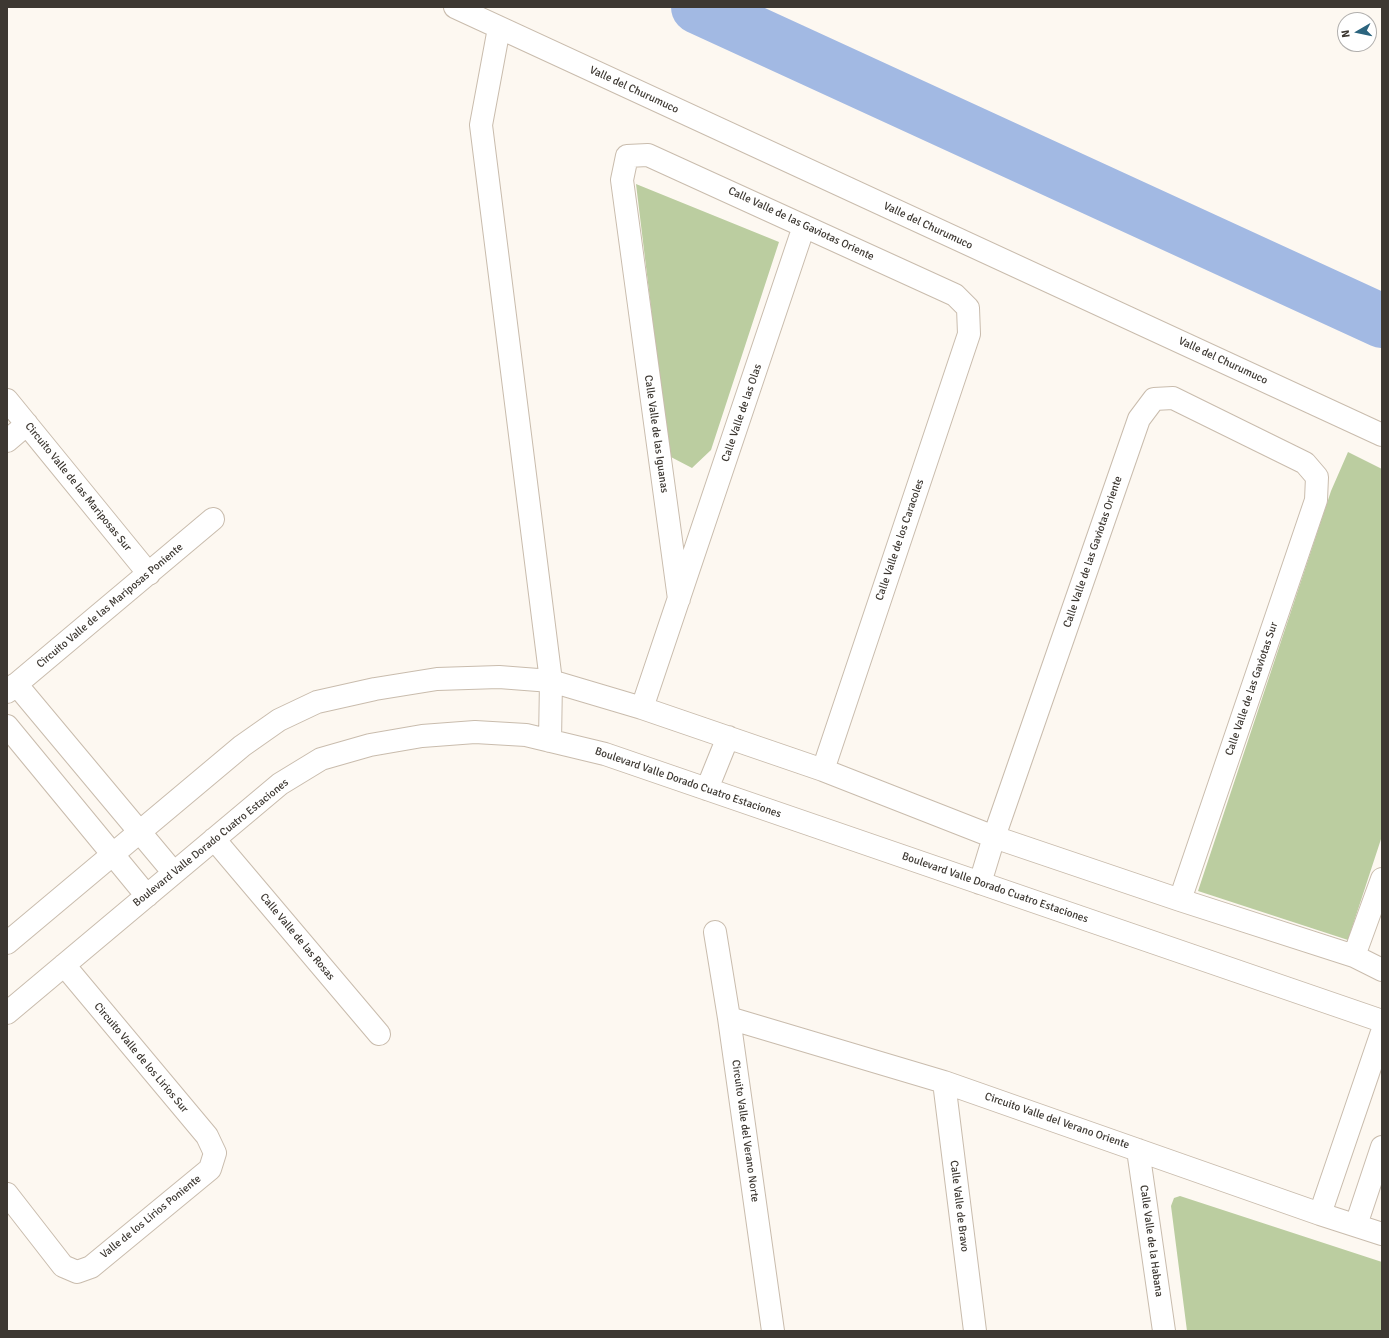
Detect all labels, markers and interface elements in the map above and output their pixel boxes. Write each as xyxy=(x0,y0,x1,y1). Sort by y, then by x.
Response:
north arrow xyxy=(1337,12,1377,52)
text: N xyxy=(1339,29,1353,39)
street label: Valle del Churumuco xyxy=(587,64,681,116)
street label: Calle Valle de las Gaviotas Oriente xyxy=(726,184,876,264)
street label: Valle del Churumuco xyxy=(881,200,975,252)
street label: Valle del Churumuco xyxy=(1176,335,1270,387)
street label: Calle Valle de las Olas xyxy=(719,362,765,464)
street label: Calle Valle de las Iguanas xyxy=(641,374,671,494)
street label: Circuito Valle de las Mariposas Sur xyxy=(22,420,134,554)
street label: Calle Valle de las Gaviotas Oriente xyxy=(1061,474,1125,630)
street label: Calle Valle de los Caracoles xyxy=(873,477,927,603)
street label: Circuito Valle de las Mariposas Poniente xyxy=(34,541,186,671)
street label: Calle Valle de las Gaviotas Sur xyxy=(1223,620,1281,758)
street label: Boulevard Valle Dorado Cuatro Estaciones xyxy=(593,745,783,821)
street label: Boulevard Valle Dorado Cuatro Estaciones xyxy=(131,776,291,910)
street label: Boulevard Valle Dorado Cuatro Estaciones xyxy=(900,850,1090,926)
street label: Calle Valle de las Rosas xyxy=(257,891,337,983)
street label: Circuito Valle de los Lirios Sur xyxy=(91,1000,191,1116)
street label: Circuito Valle del Verano Norte xyxy=(728,1059,762,1203)
street label: Circuito Valle del Verano Oriente xyxy=(983,1090,1131,1152)
street label: Calle Valle de Bravo xyxy=(947,1159,971,1253)
street label: Valle de los Lirios Poniente xyxy=(98,1172,204,1262)
street label: Calle Valle de la Habana xyxy=(1137,1184,1165,1298)

